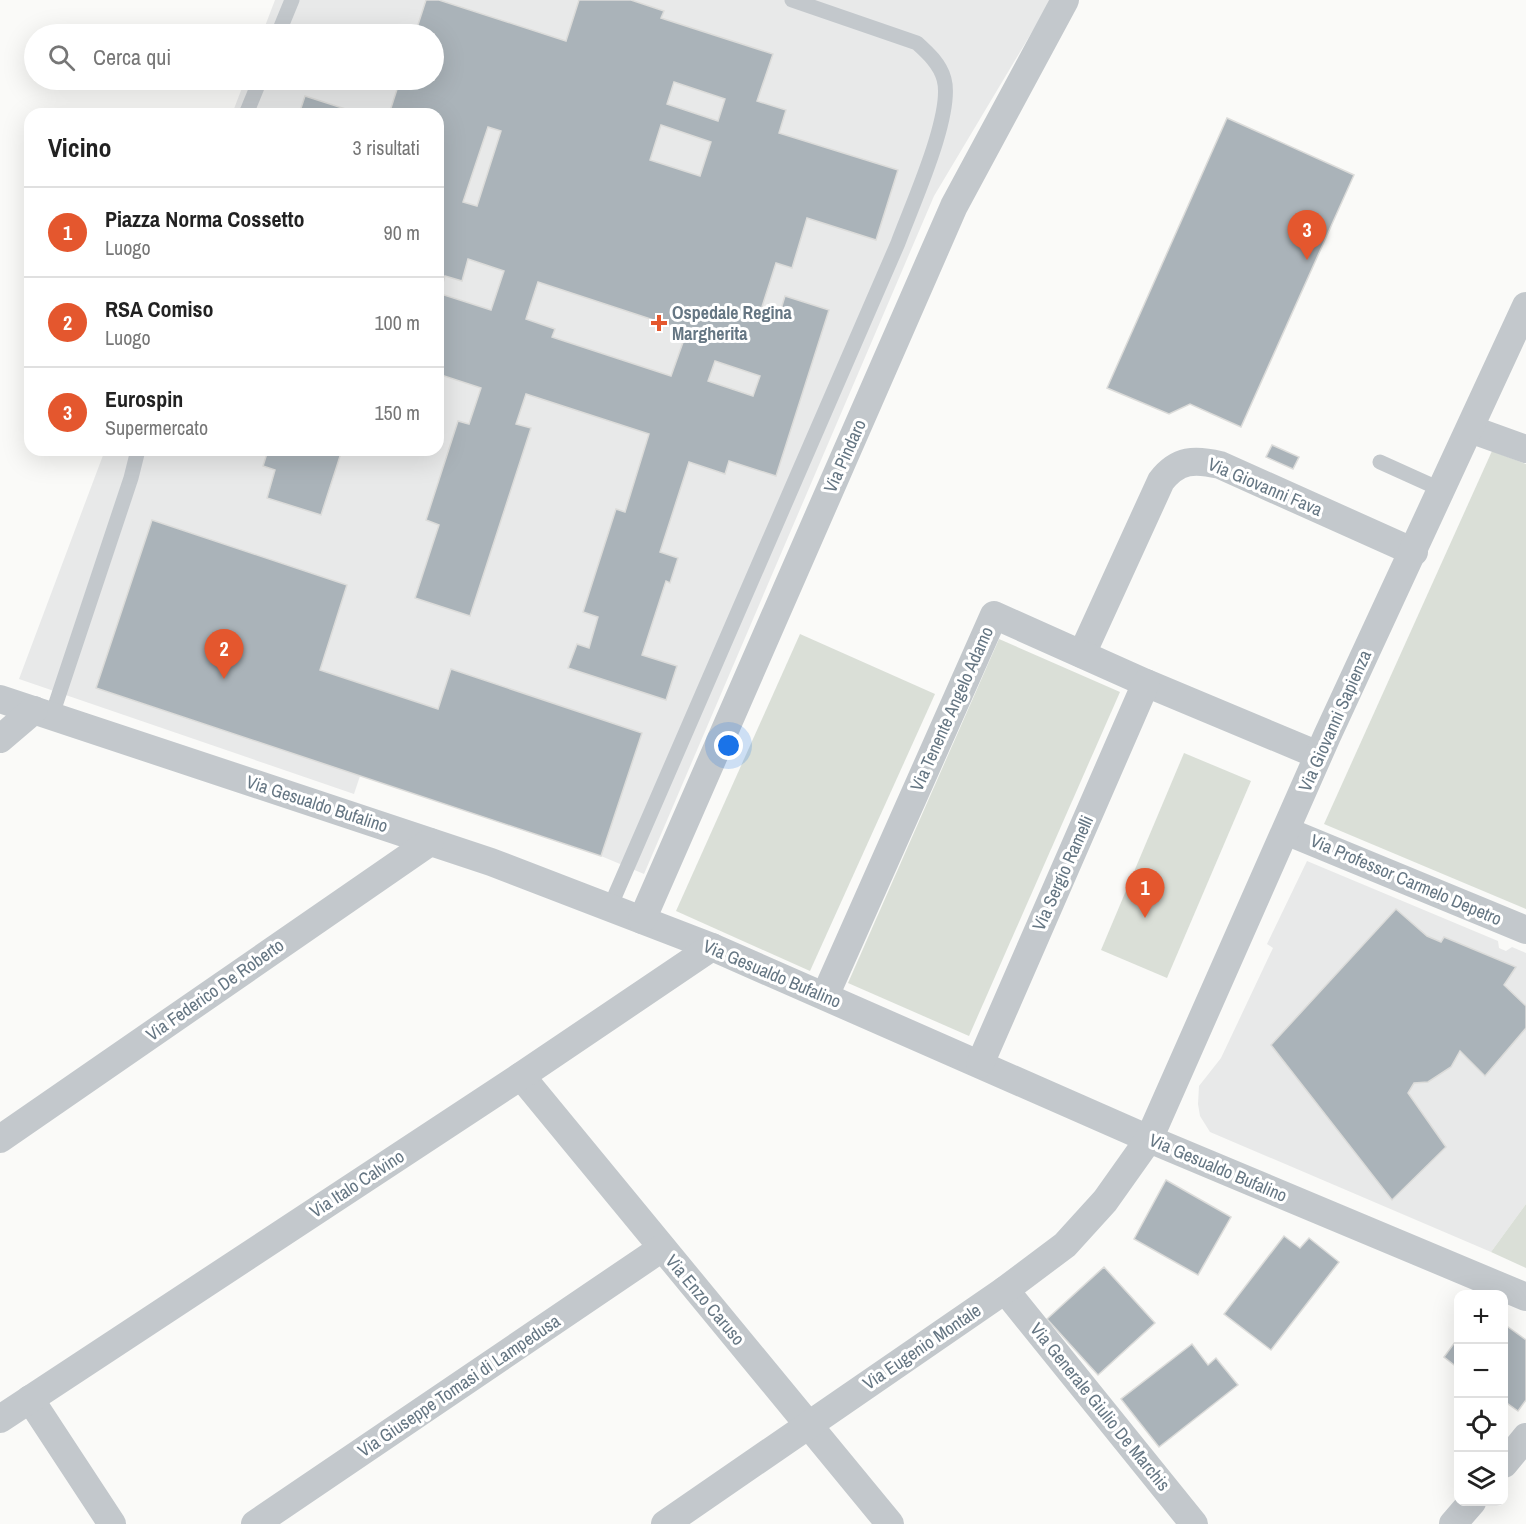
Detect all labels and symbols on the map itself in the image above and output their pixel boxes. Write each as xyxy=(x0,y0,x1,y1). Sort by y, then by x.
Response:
pin: 3 xyxy=(1288,210,1326,260)
place label: Ospedale Regina Margherita xyxy=(672,300,793,346)
marker: Ospedale Regina Margherita xyxy=(650,314,668,332)
street label: Via Pindaro xyxy=(817,415,872,496)
street label: Via Giovanni Fava xyxy=(1204,451,1326,522)
street label: Via Tenente Angelo Adamo xyxy=(904,623,999,795)
pin: 2 xyxy=(204,630,244,679)
street label: Via Giovanni Sapienza xyxy=(1292,646,1377,795)
your location xyxy=(714,731,743,760)
street label: Via Gesualdo Bufalino xyxy=(243,769,391,838)
street label: Via Sergio Ramelli xyxy=(1026,811,1099,934)
street label: Via Professor Carmelo Depetro xyxy=(1307,828,1506,931)
pin: 1 xyxy=(1126,868,1164,918)
street label: Via Federico De Roberto xyxy=(141,933,289,1047)
street label: Via Gesualdo Bufalino xyxy=(699,933,845,1014)
street label: Via Gesualdo Bufalino xyxy=(1145,1127,1291,1208)
street label: Via Italo Calvino xyxy=(305,1144,409,1223)
street label: Via Enzo Caruso xyxy=(660,1249,751,1350)
street label: Via Eugenio Montale xyxy=(858,1298,986,1395)
street label: Via Giuseppe Tomasi di Lampedusa xyxy=(353,1308,565,1463)
street label: Via Generale Giulio De Marchis xyxy=(1025,1317,1176,1496)

